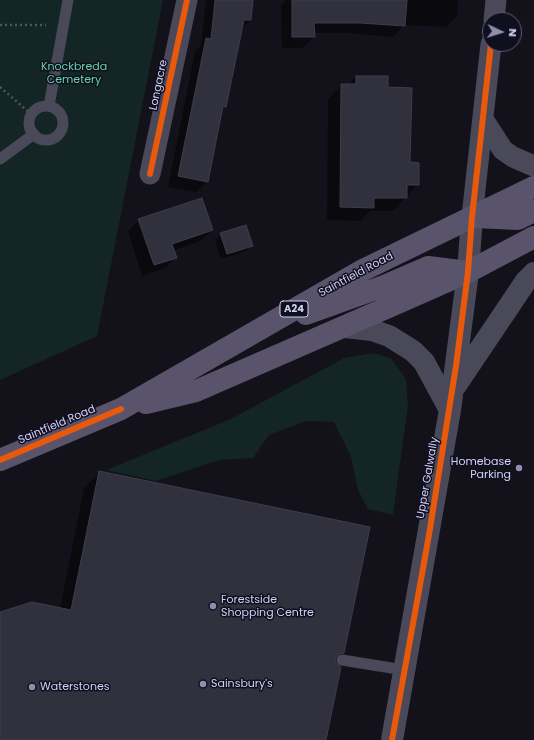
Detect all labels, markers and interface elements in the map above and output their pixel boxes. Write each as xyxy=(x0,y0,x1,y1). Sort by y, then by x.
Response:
north arrow xyxy=(482,12,522,52)
text: N xyxy=(505,28,521,37)
street label: Longacre xyxy=(147,59,171,111)
park label: Knockbreda Cemetery xyxy=(41,60,107,86)
street label: Saintfield Road xyxy=(316,250,396,300)
road number: A24 xyxy=(280,301,308,317)
street label: Saintfield Road xyxy=(16,403,98,447)
street label: Upper Galwally xyxy=(414,436,442,520)
place label: Homebase Parking xyxy=(451,455,511,481)
marker: Homebase Parking xyxy=(514,463,524,473)
place label: Forestside Shopping Centre xyxy=(221,593,314,619)
marker: Forestside Shopping Centre xyxy=(208,601,218,611)
place label: Sainsbury's xyxy=(211,677,273,691)
marker: Sainsbury's xyxy=(198,679,208,689)
place label: Waterstones xyxy=(40,680,109,694)
marker: Waterstones xyxy=(27,682,37,692)

